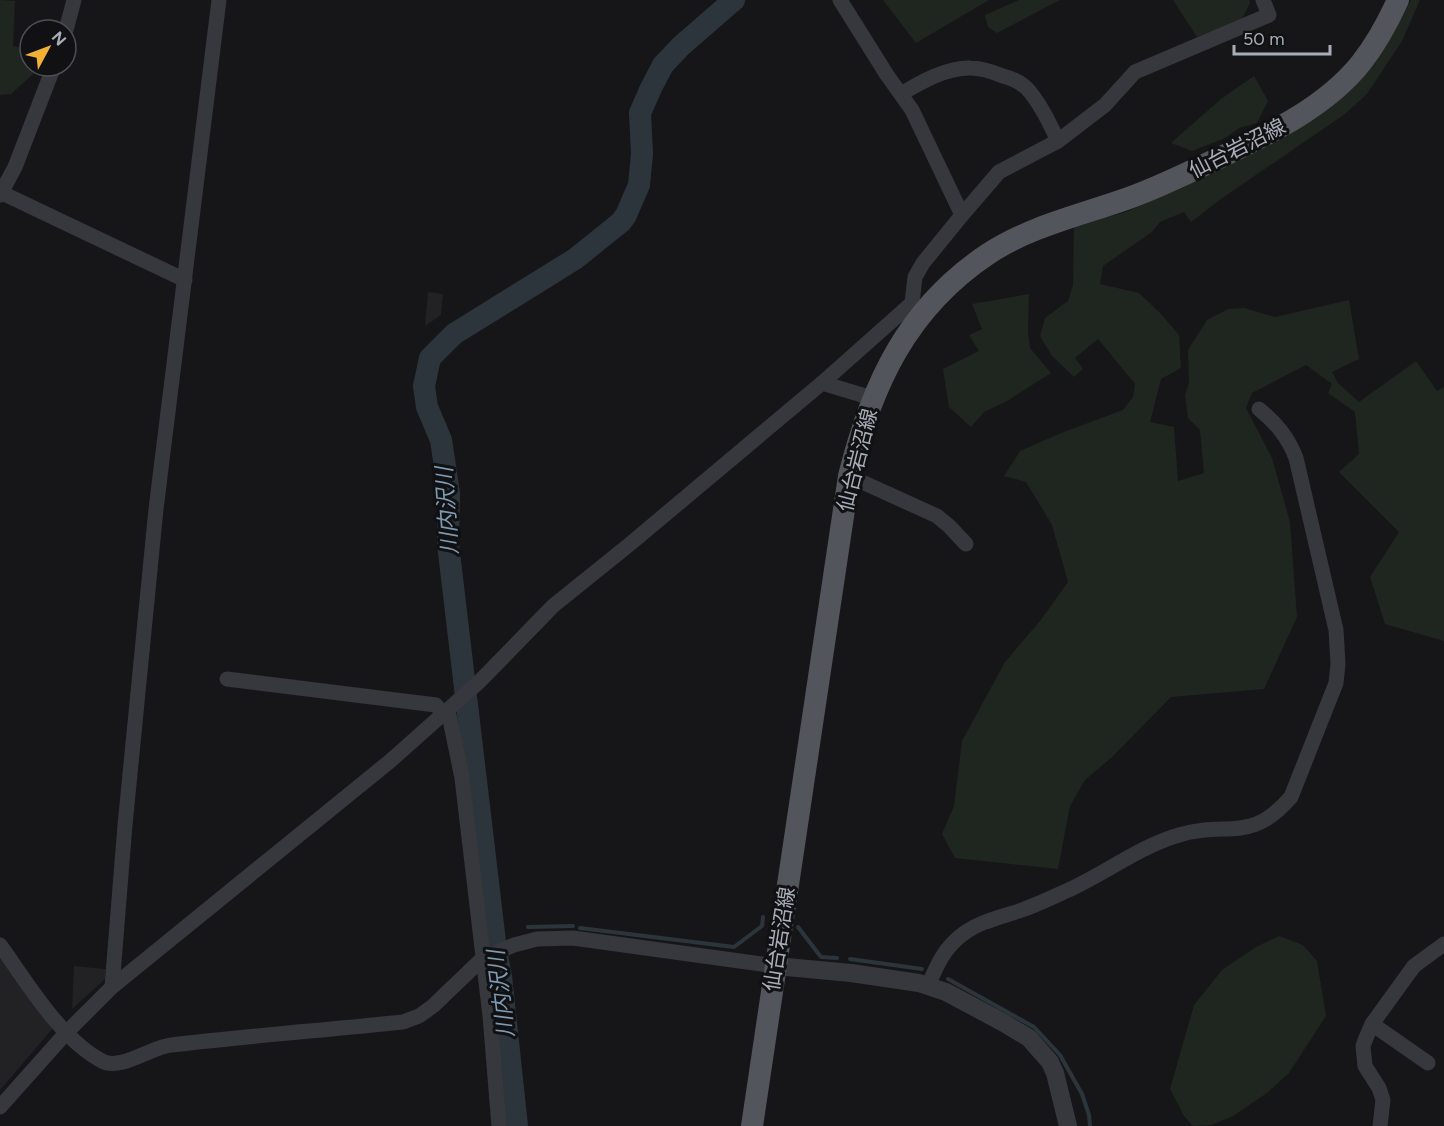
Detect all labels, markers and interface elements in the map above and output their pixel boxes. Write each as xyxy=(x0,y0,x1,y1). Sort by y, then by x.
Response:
north arrow xyxy=(18,18,78,78)
scale bar xyxy=(1234,18,1330,56)
text: N xyxy=(48,28,70,49)
text: 50 m xyxy=(1243,28,1285,50)
street label: 仙台岩沼線 xyxy=(1185,113,1289,183)
street label: 仙台岩沼線 xyxy=(832,406,882,514)
water label: 川内沢川 xyxy=(430,464,464,556)
street label: 仙台岩沼線 xyxy=(758,885,800,993)
water label: 川内沢川 xyxy=(482,947,520,1039)

